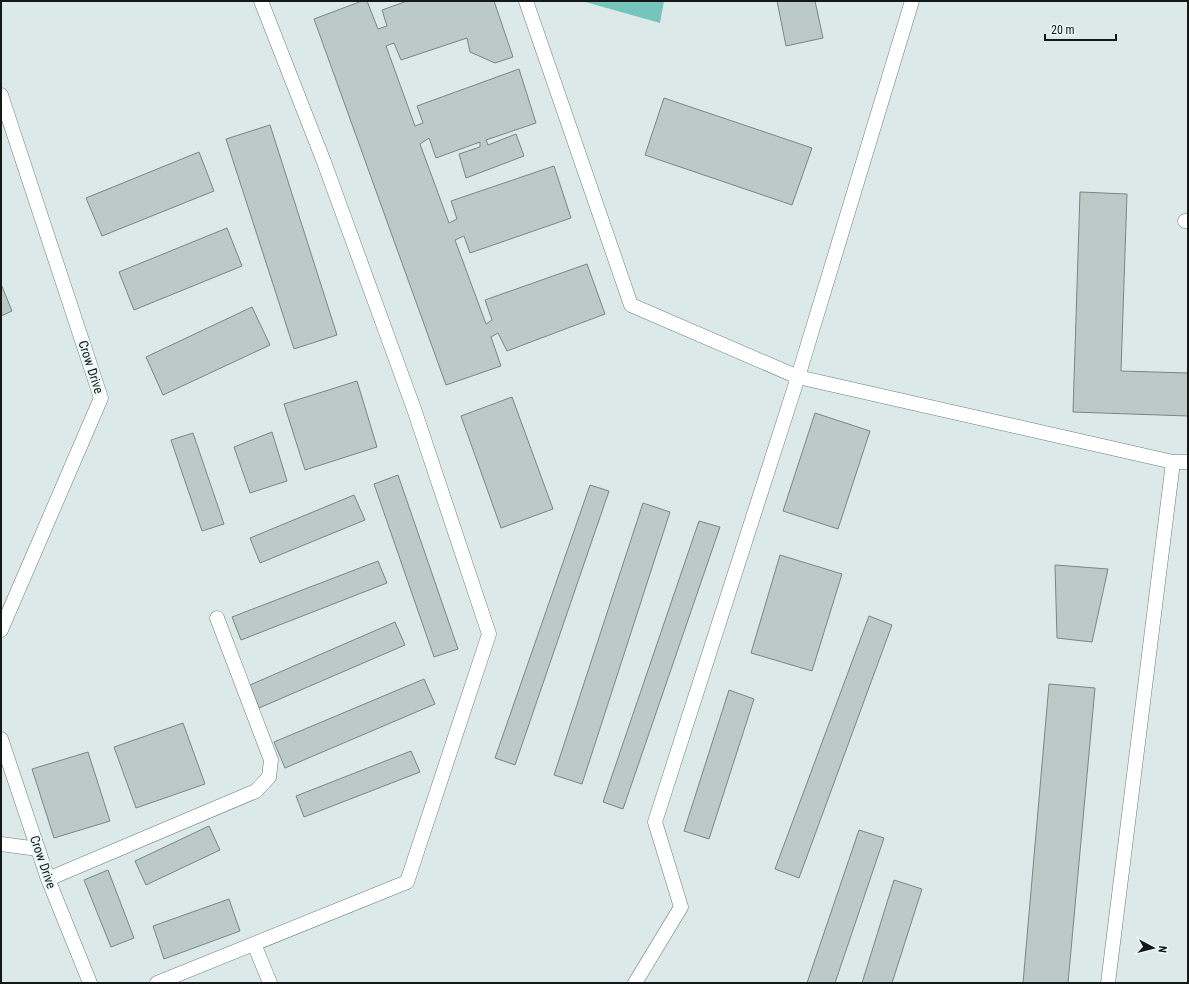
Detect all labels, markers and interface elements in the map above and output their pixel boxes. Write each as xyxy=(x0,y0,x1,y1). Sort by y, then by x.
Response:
scale bar xyxy=(1045,16,1116,42)
text: 20 m xyxy=(1051,23,1075,37)
street label: Crow Drive xyxy=(75,338,107,396)
street label: Crow Drive xyxy=(27,834,59,890)
north arrow xyxy=(1133,928,1173,968)
text: N xyxy=(1156,945,1169,954)

